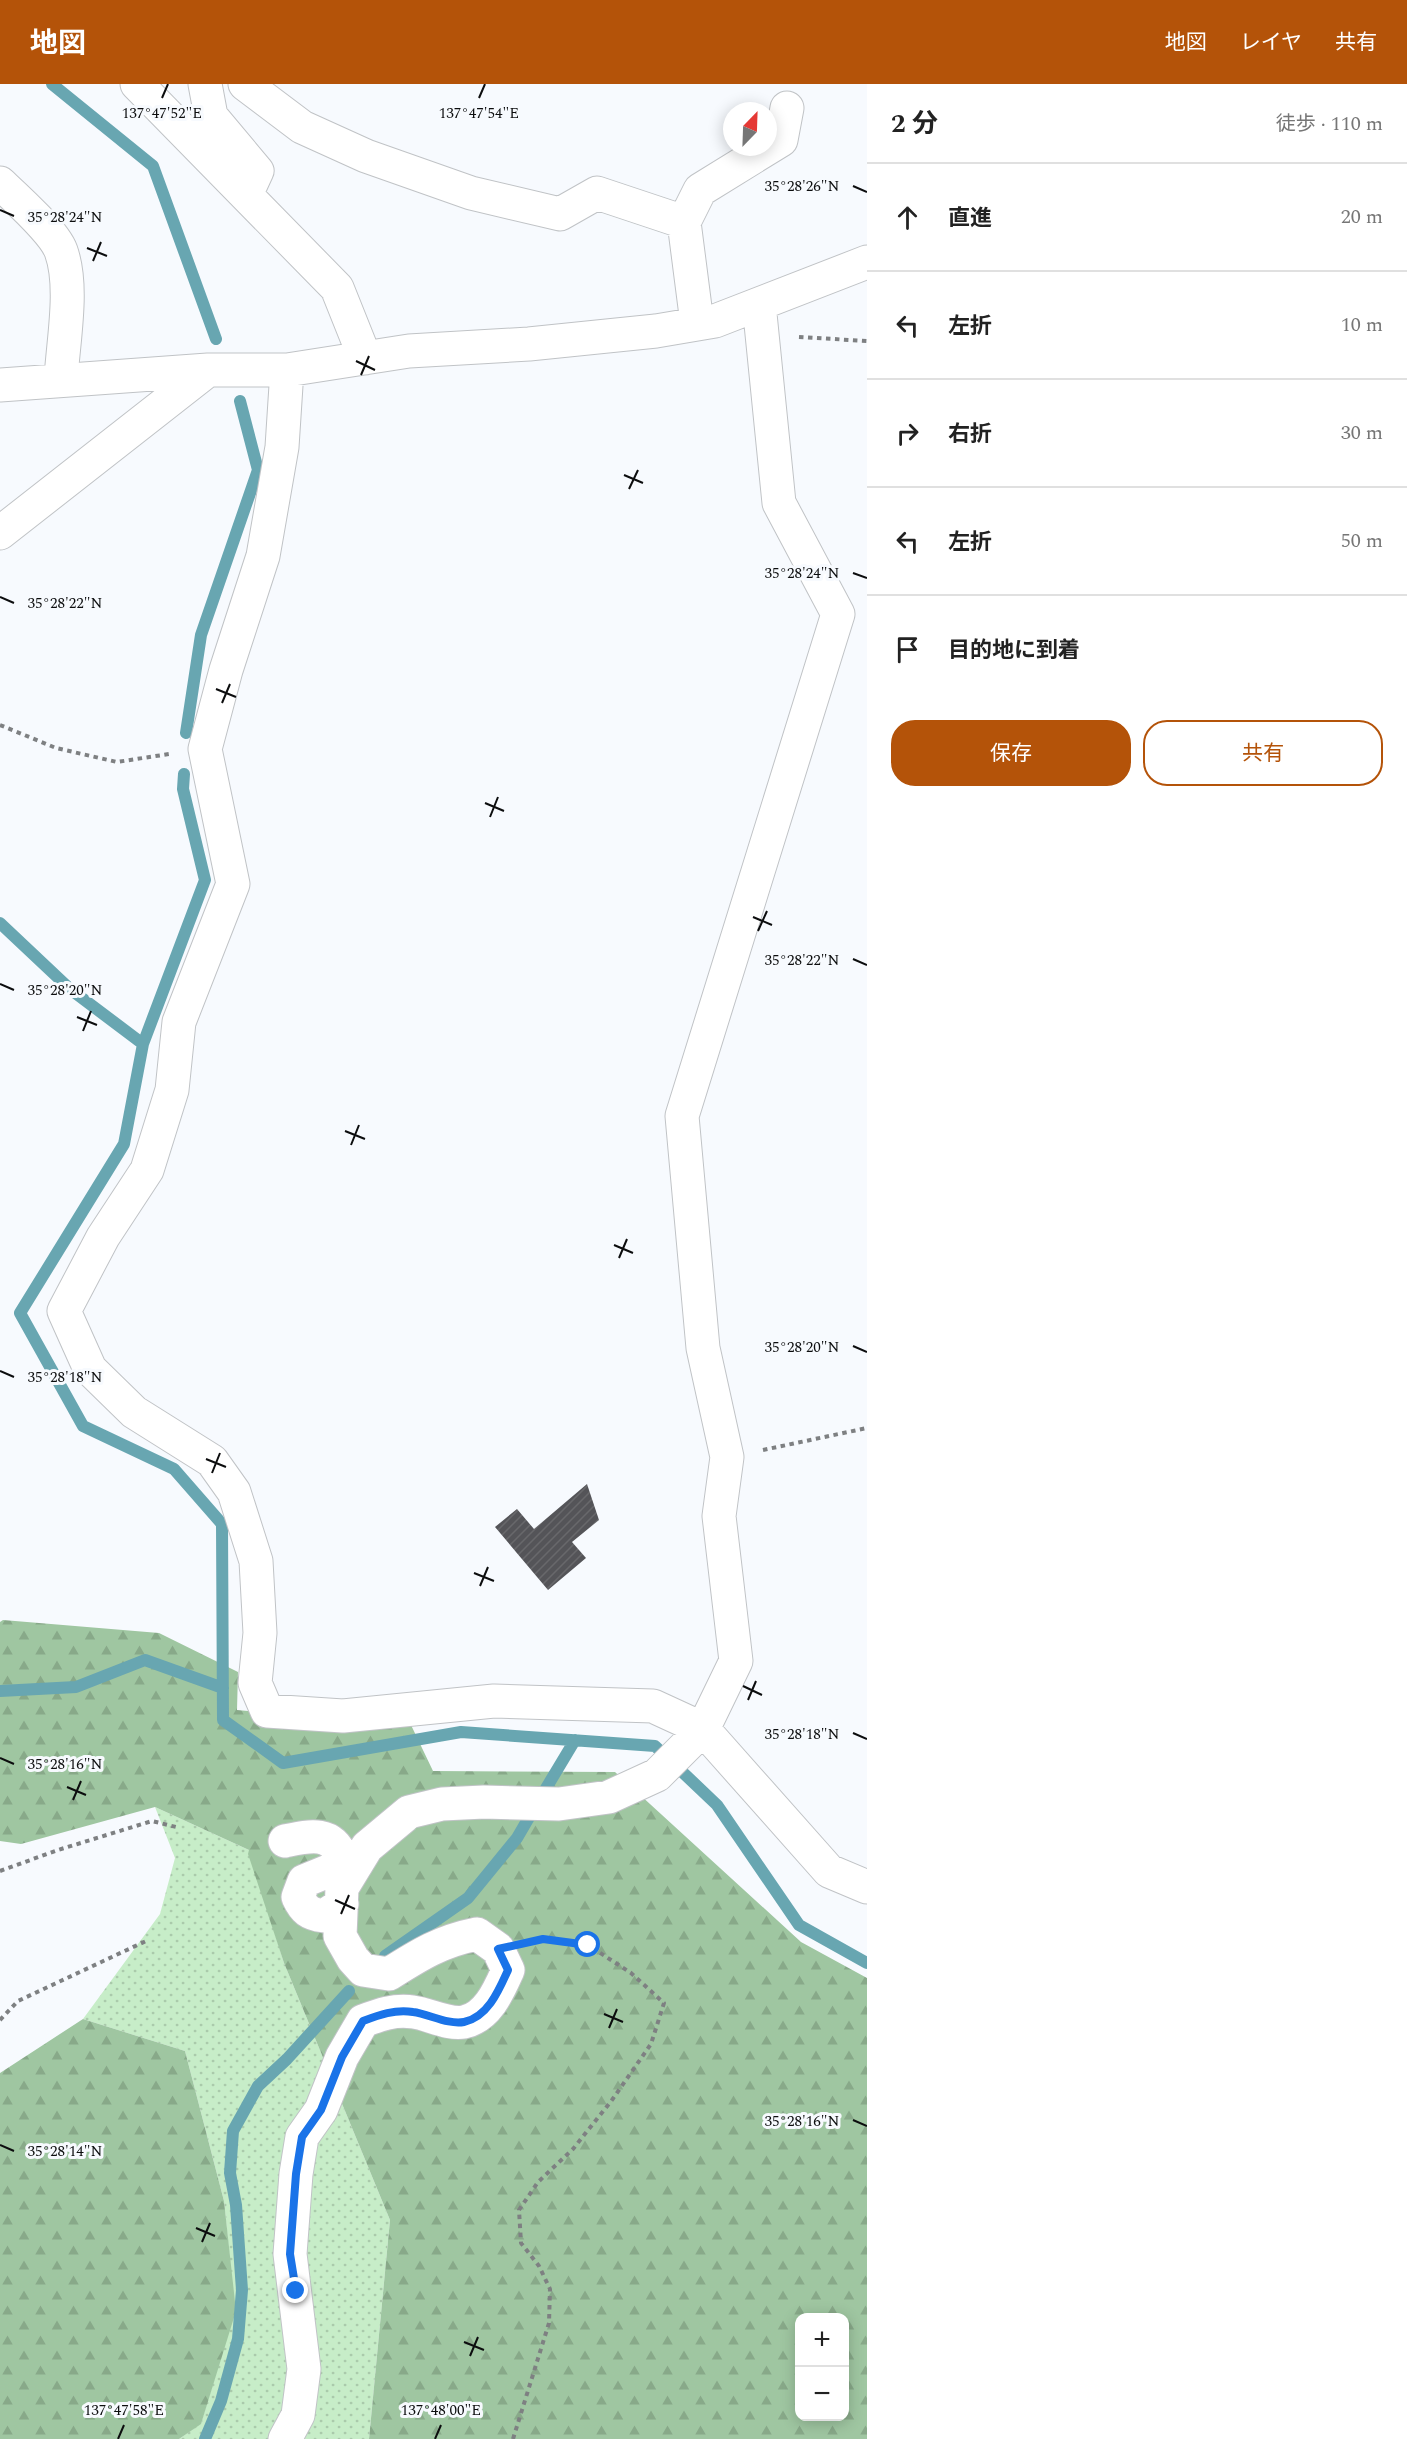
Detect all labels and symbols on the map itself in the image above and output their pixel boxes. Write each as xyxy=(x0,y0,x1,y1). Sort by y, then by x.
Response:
text: 137°47'52"E xyxy=(122,102,202,125)
text: 137°47'54"E xyxy=(439,102,519,125)
north arrow xyxy=(723,102,777,156)
text: 35°28'26"N xyxy=(765,175,840,198)
text: 35°28'24"N xyxy=(28,206,103,229)
text: 35°28'24"N xyxy=(765,562,840,585)
text: 35°28'22"N xyxy=(28,592,103,615)
text: 35°28'22"N xyxy=(765,949,840,972)
text: 35°28'20"N xyxy=(28,979,103,1002)
text: 35°28'20"N xyxy=(765,1336,840,1359)
text: 35°28'18"N xyxy=(28,1366,103,1389)
text: 35°28'18"N xyxy=(765,1723,840,1746)
text: 35°28'16"N xyxy=(28,1753,103,1776)
route start xyxy=(574,1931,600,1957)
text: 35°28'16"N xyxy=(765,2110,840,2133)
text: 35°28'14"N xyxy=(28,2140,103,2163)
route end xyxy=(282,2277,308,2303)
text: 137°47'58"E xyxy=(84,2399,164,2422)
text: 137°48'00"E xyxy=(401,2399,481,2422)

